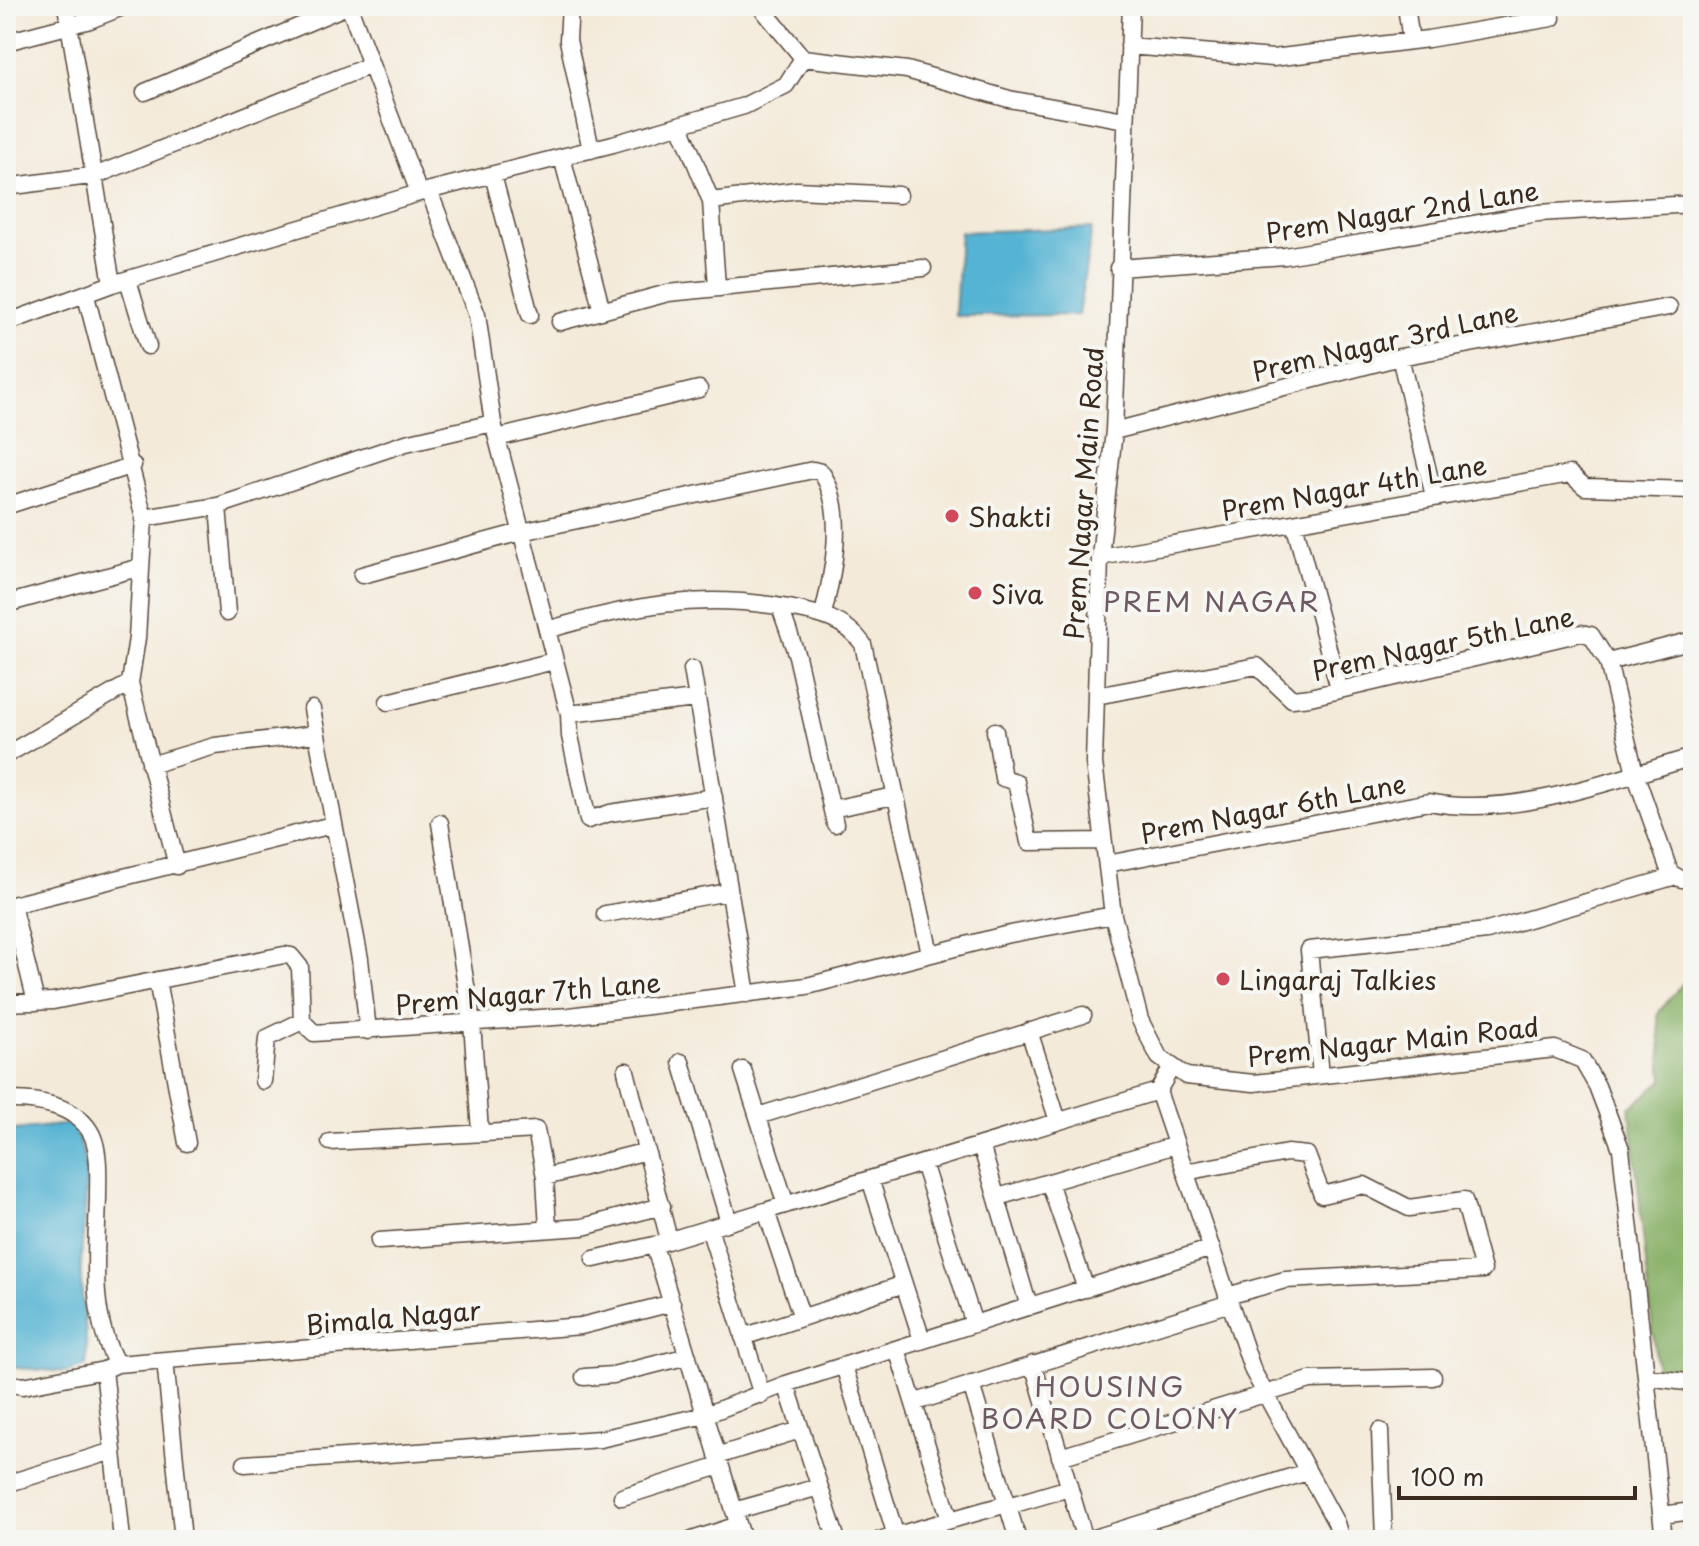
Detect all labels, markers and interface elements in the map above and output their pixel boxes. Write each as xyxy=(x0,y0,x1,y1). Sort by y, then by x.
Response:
street label: Prem Nagar 2nd Lane xyxy=(1263,170,1541,252)
street label: Prem Nagar 3rd Lane xyxy=(1248,291,1522,391)
street label: Prem Nagar Main Road xyxy=(1053,345,1113,641)
street label: Prem Nagar 4th Lane xyxy=(1218,444,1490,530)
place label: Shakti xyxy=(968,497,1051,536)
marker: Shakti xyxy=(943,507,961,525)
place label: Siva xyxy=(991,574,1044,613)
district label: PREM NAGAR xyxy=(1103,579,1321,622)
marker: Siva xyxy=(966,584,984,602)
street label: Prem Nagar 5th Lane xyxy=(1309,596,1577,690)
street label: Prem Nagar 6th Lane xyxy=(1137,763,1409,853)
place label: Lingaraj Talkies xyxy=(1239,960,1436,999)
street label: Prem Nagar 7th Lane xyxy=(394,962,662,1024)
marker: Lingaraj Talkies xyxy=(1214,970,1232,988)
street label: Prem Nagar Main Road xyxy=(1245,1006,1541,1076)
street label: Bimala Nagar xyxy=(304,1290,482,1344)
district label: HOUSING BOARD COLONY xyxy=(981,1364,1239,1439)
scale bar xyxy=(1399,1450,1635,1500)
text: 100 m xyxy=(1411,1458,1484,1494)

